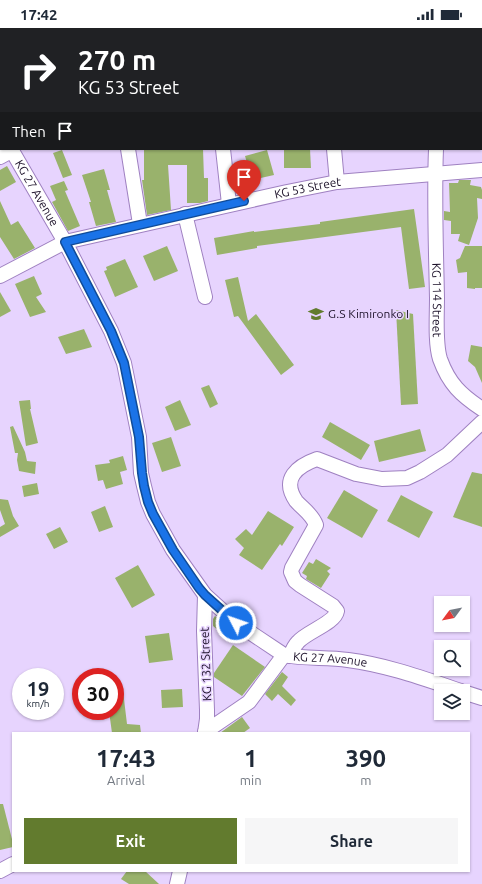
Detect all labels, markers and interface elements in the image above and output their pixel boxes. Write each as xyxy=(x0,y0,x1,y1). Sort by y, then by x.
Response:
text: 17:42 xyxy=(20,6,58,23)
icon: right xyxy=(12,44,64,96)
text: 270 m xyxy=(78,44,156,75)
text: KG 53 Street xyxy=(78,77,179,97)
icon: arrive xyxy=(54,120,76,142)
text: Then xyxy=(12,123,46,140)
street label: KG 27 Avenue xyxy=(13,157,61,228)
pin xyxy=(227,160,261,201)
icon: arrive xyxy=(233,166,255,188)
street label: KG 53 Street xyxy=(273,175,342,201)
street label: KG 114 Street xyxy=(430,263,444,338)
school or university icon: G.S Kimironko I xyxy=(307,305,325,323)
place label: G.S Kimironko I xyxy=(328,307,409,320)
north arrow xyxy=(434,596,470,632)
map controls xyxy=(434,596,470,720)
position arrow xyxy=(215,602,257,644)
street label: KG 132 Street xyxy=(198,626,213,701)
button: search xyxy=(434,640,470,676)
street label: KG 27 Avenue xyxy=(293,649,369,669)
speed limit sign: 30 xyxy=(72,668,124,720)
text: 19 xyxy=(27,677,49,700)
button: layers xyxy=(434,684,470,720)
text: km/h xyxy=(26,698,50,709)
text: 17:43 xyxy=(96,745,156,772)
text: 1 xyxy=(244,745,257,772)
text: 390 xyxy=(346,745,386,772)
text: Arrival xyxy=(107,773,145,787)
text: min xyxy=(240,773,262,787)
text: m xyxy=(360,773,371,787)
button: Exit xyxy=(24,818,237,864)
button: Share xyxy=(245,818,458,864)

